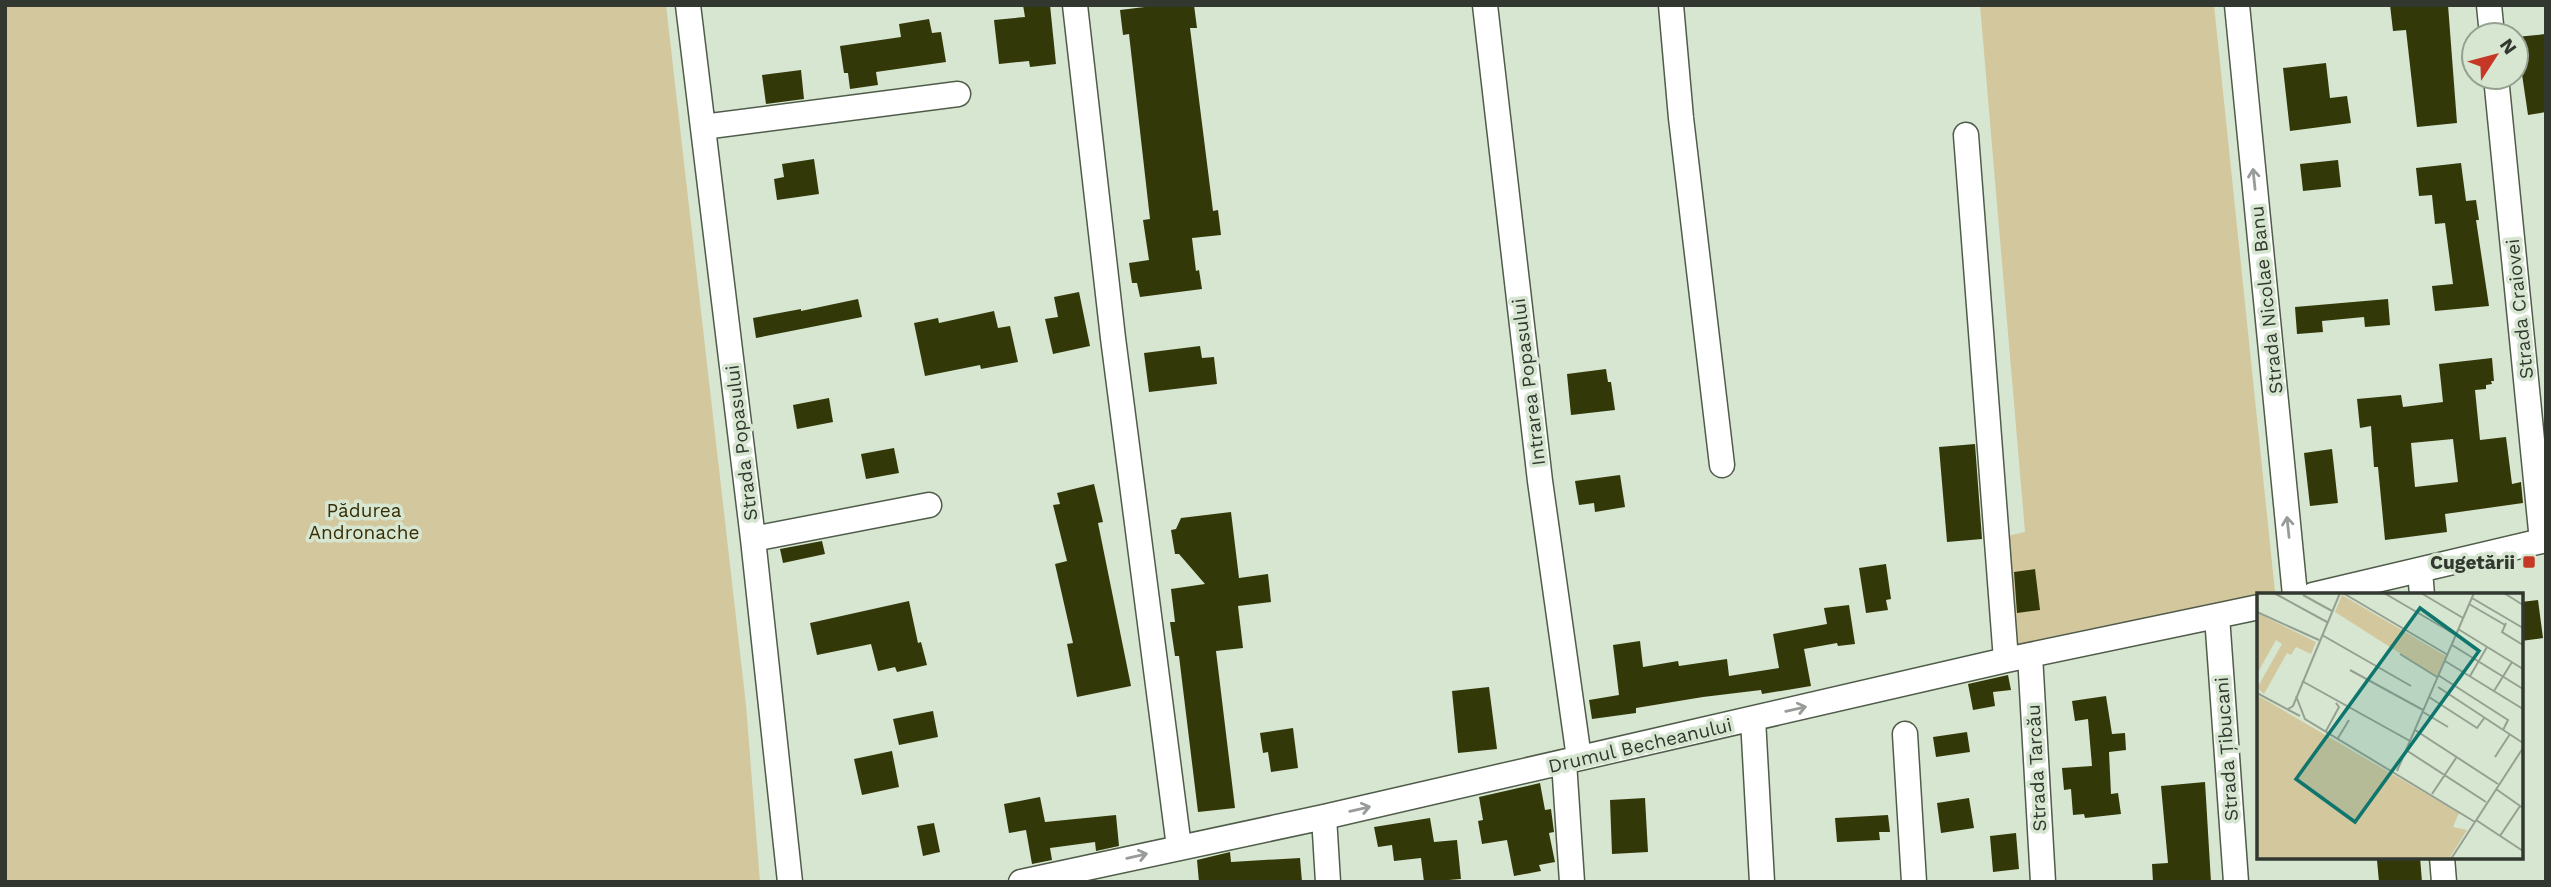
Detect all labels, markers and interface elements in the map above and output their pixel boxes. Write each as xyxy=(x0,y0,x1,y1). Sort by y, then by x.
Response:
north arrow xyxy=(2460,21,2530,91)
text: N xyxy=(2495,34,2522,59)
one-way arrow xyxy=(2247,168,2260,190)
street label: Strada Nicolae Banu xyxy=(2245,205,2288,395)
street label: Strada Craiovei xyxy=(2501,238,2538,380)
street label: Intrarea Popasului xyxy=(1507,297,1550,467)
street label: Strada Popasului xyxy=(721,364,762,522)
park label: Pădurea Andronache xyxy=(309,499,419,544)
one-way arrow xyxy=(2282,516,2295,539)
place label: Cugetării xyxy=(2430,551,2515,574)
marker: Cugetării xyxy=(2521,554,2537,570)
inset map xyxy=(2257,593,2523,859)
street label: Strada Țibucani xyxy=(2210,676,2243,822)
one-way arrow xyxy=(1784,701,1807,715)
street label: Strada Tarcău xyxy=(2022,704,2051,832)
street label: Drumul Becheanului xyxy=(1546,713,1734,778)
one-way arrow xyxy=(1348,801,1371,815)
one-way arrow xyxy=(1125,849,1148,862)

